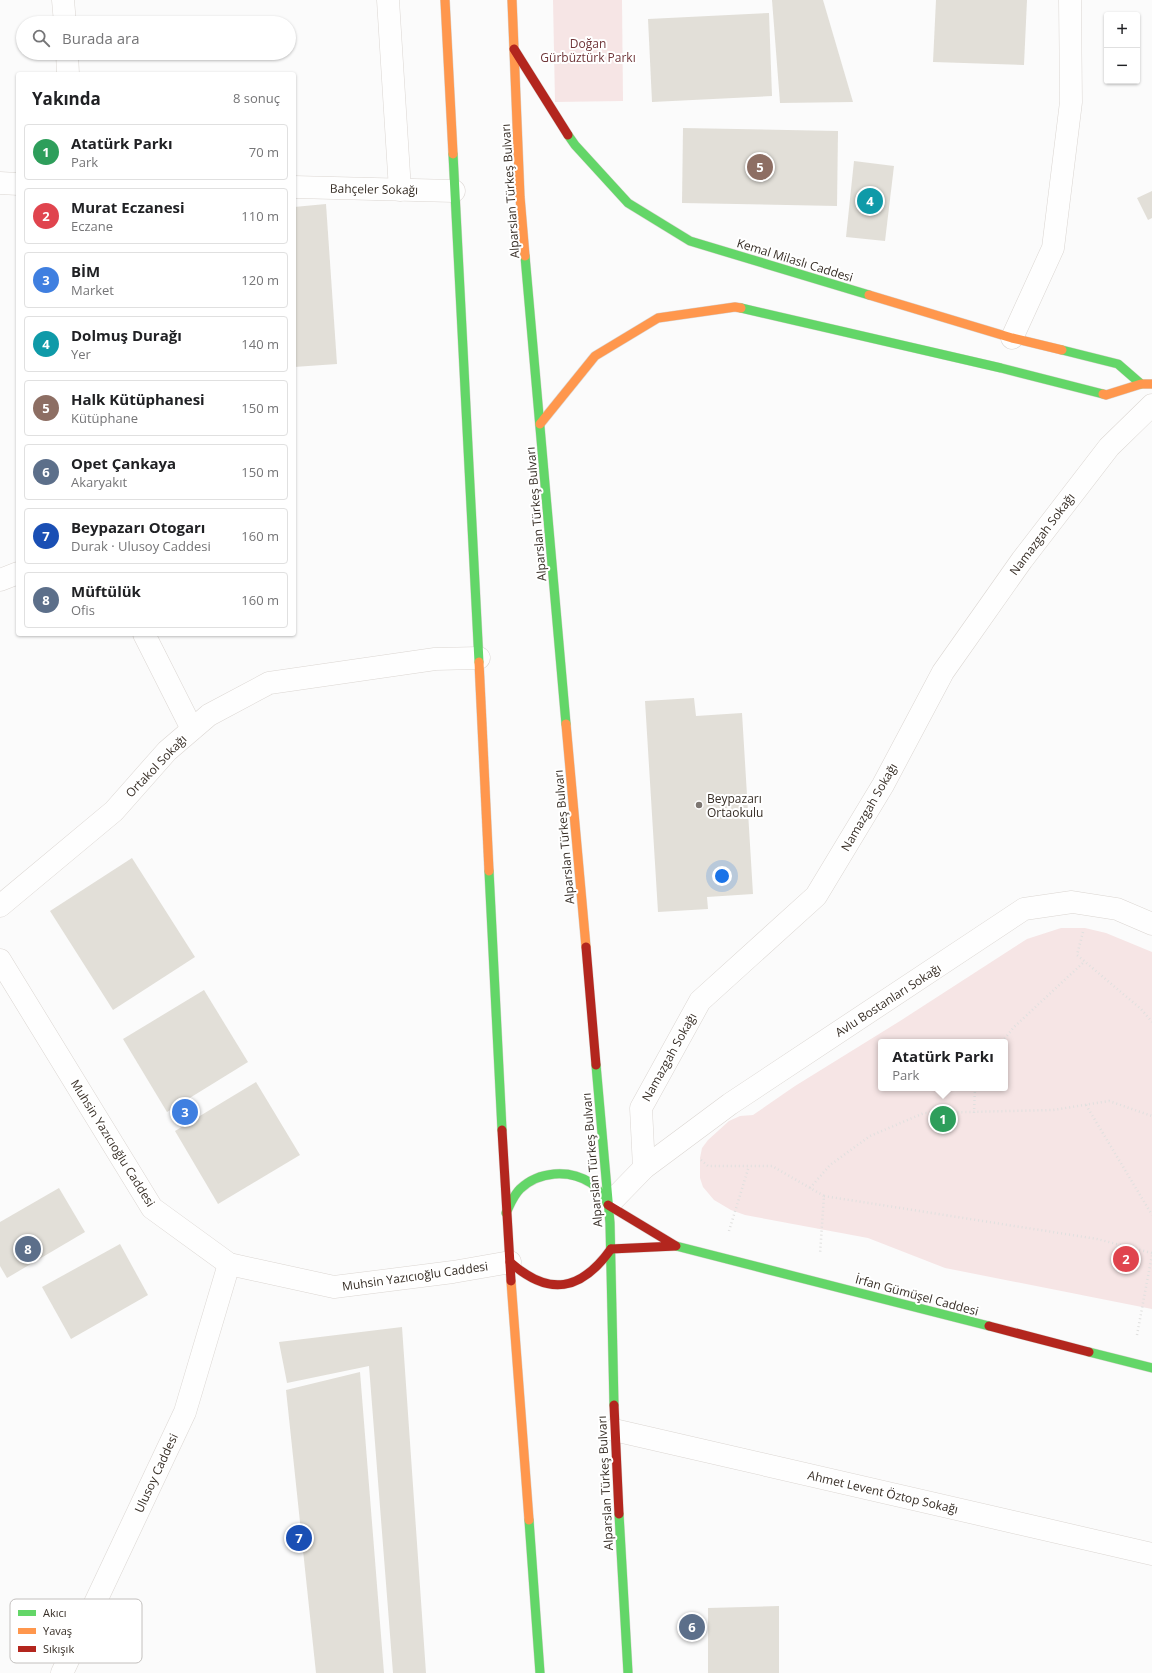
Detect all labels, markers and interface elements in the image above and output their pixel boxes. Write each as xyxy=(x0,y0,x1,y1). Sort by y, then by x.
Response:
map controls xyxy=(1104,12,1140,84)
button: + xyxy=(1104,12,1140,48)
search box xyxy=(16,16,296,60)
icon: search xyxy=(30,27,52,49)
text: Burada ara xyxy=(62,28,140,48)
park label: Doğan Gürbüztürk Parkı xyxy=(540,35,636,66)
button: − xyxy=(1104,48,1140,84)
text: Yakında xyxy=(32,87,101,110)
text: 8 sonuç xyxy=(233,89,280,107)
street label: Alparslan Türkeş Bulvarı xyxy=(497,123,523,259)
text: Atatürk Parkı xyxy=(71,133,172,153)
text: 1 xyxy=(42,143,50,161)
text: 70 m xyxy=(249,143,279,161)
pin: 5 xyxy=(747,152,773,182)
text: Park xyxy=(71,153,98,171)
street label: Bahçeler Sokağı xyxy=(330,180,418,198)
pin: 4 xyxy=(857,186,883,216)
text: Murat Eczanesi xyxy=(71,197,185,217)
text: 2 xyxy=(42,207,50,225)
text: 110 m xyxy=(241,207,279,225)
text: Eczane xyxy=(71,217,113,235)
street label: Kemal Milaslı Caddesi xyxy=(735,234,855,286)
text: BİM xyxy=(71,261,100,281)
text: 3 xyxy=(42,271,50,289)
text: 120 m xyxy=(241,271,279,289)
text: Market xyxy=(71,281,114,299)
text: Dolmuş Durağı xyxy=(71,325,182,345)
text: 4 xyxy=(42,335,50,353)
text: 140 m xyxy=(241,335,279,353)
text: Yer xyxy=(71,345,91,363)
text: Halk Kütüphanesi xyxy=(71,389,205,409)
text: 5 xyxy=(42,399,50,417)
text: 150 m xyxy=(241,399,279,417)
text: Kütüphane xyxy=(71,409,138,427)
street label: Alparslan Türkeş Bulvarı xyxy=(522,446,550,582)
text: Opet Çankaya xyxy=(71,453,176,473)
text: 6 xyxy=(42,463,50,481)
text: 150 m xyxy=(241,463,279,481)
text: Akaryakıt xyxy=(71,473,127,491)
street label: Namazgah Sokağı xyxy=(1005,489,1079,579)
text: Beypazarı Otogarı xyxy=(71,517,205,537)
text: 7 xyxy=(42,527,50,545)
text: 160 m xyxy=(241,527,279,545)
text: Durak · Ulusoy Caddesi xyxy=(71,537,211,555)
text: Müftülük xyxy=(71,581,141,601)
text: 8 xyxy=(42,591,50,609)
text: 160 m xyxy=(241,591,279,609)
text: Ofis xyxy=(71,601,95,619)
street label: Ortakol Sokağı xyxy=(122,731,190,801)
street label: Namazgah Sokağı xyxy=(837,760,901,854)
street label: Alparslan Türkeş Bulvarı xyxy=(550,769,578,905)
place label: Beypazarı Ortaokulu xyxy=(707,790,763,821)
marker: Beypazarı Ortaokulu xyxy=(694,800,704,810)
your location xyxy=(712,866,732,886)
street label: Avlu Bostanları Sokağı xyxy=(832,959,944,1041)
street label: Namazgah Sokağı xyxy=(638,1010,700,1104)
popup xyxy=(878,1039,1008,1091)
text: Atatürk Parkı xyxy=(892,1046,994,1066)
text: Park xyxy=(892,1066,919,1084)
street label: Muhsin Yazıcıoğlu Caddesi xyxy=(67,1076,159,1210)
street label: Alparslan Türkeş Bulvarı xyxy=(578,1092,606,1228)
pin: 3 xyxy=(172,1097,198,1127)
pin: 1 xyxy=(930,1104,956,1134)
pin: 8 xyxy=(15,1234,41,1264)
pin: 2 xyxy=(1113,1244,1139,1274)
street label: Muhsin Yazıcıoğlu Caddesi xyxy=(341,1257,489,1295)
street label: İrfan Gümüşel Caddesi xyxy=(853,1270,981,1320)
street label: Alparslan Türkeş Bulvarı xyxy=(593,1415,617,1551)
street label: Ulusoy Caddesi xyxy=(130,1431,182,1515)
street label: Ahmet Levent Öztop Sokağı xyxy=(806,1466,960,1518)
pin: 7 xyxy=(286,1523,312,1553)
legend xyxy=(10,1599,142,1663)
text: Akıcı xyxy=(43,1605,67,1620)
pin: 6 xyxy=(679,1612,705,1642)
text: Yavaş xyxy=(43,1623,72,1638)
text: Sıkışık xyxy=(43,1641,74,1656)

